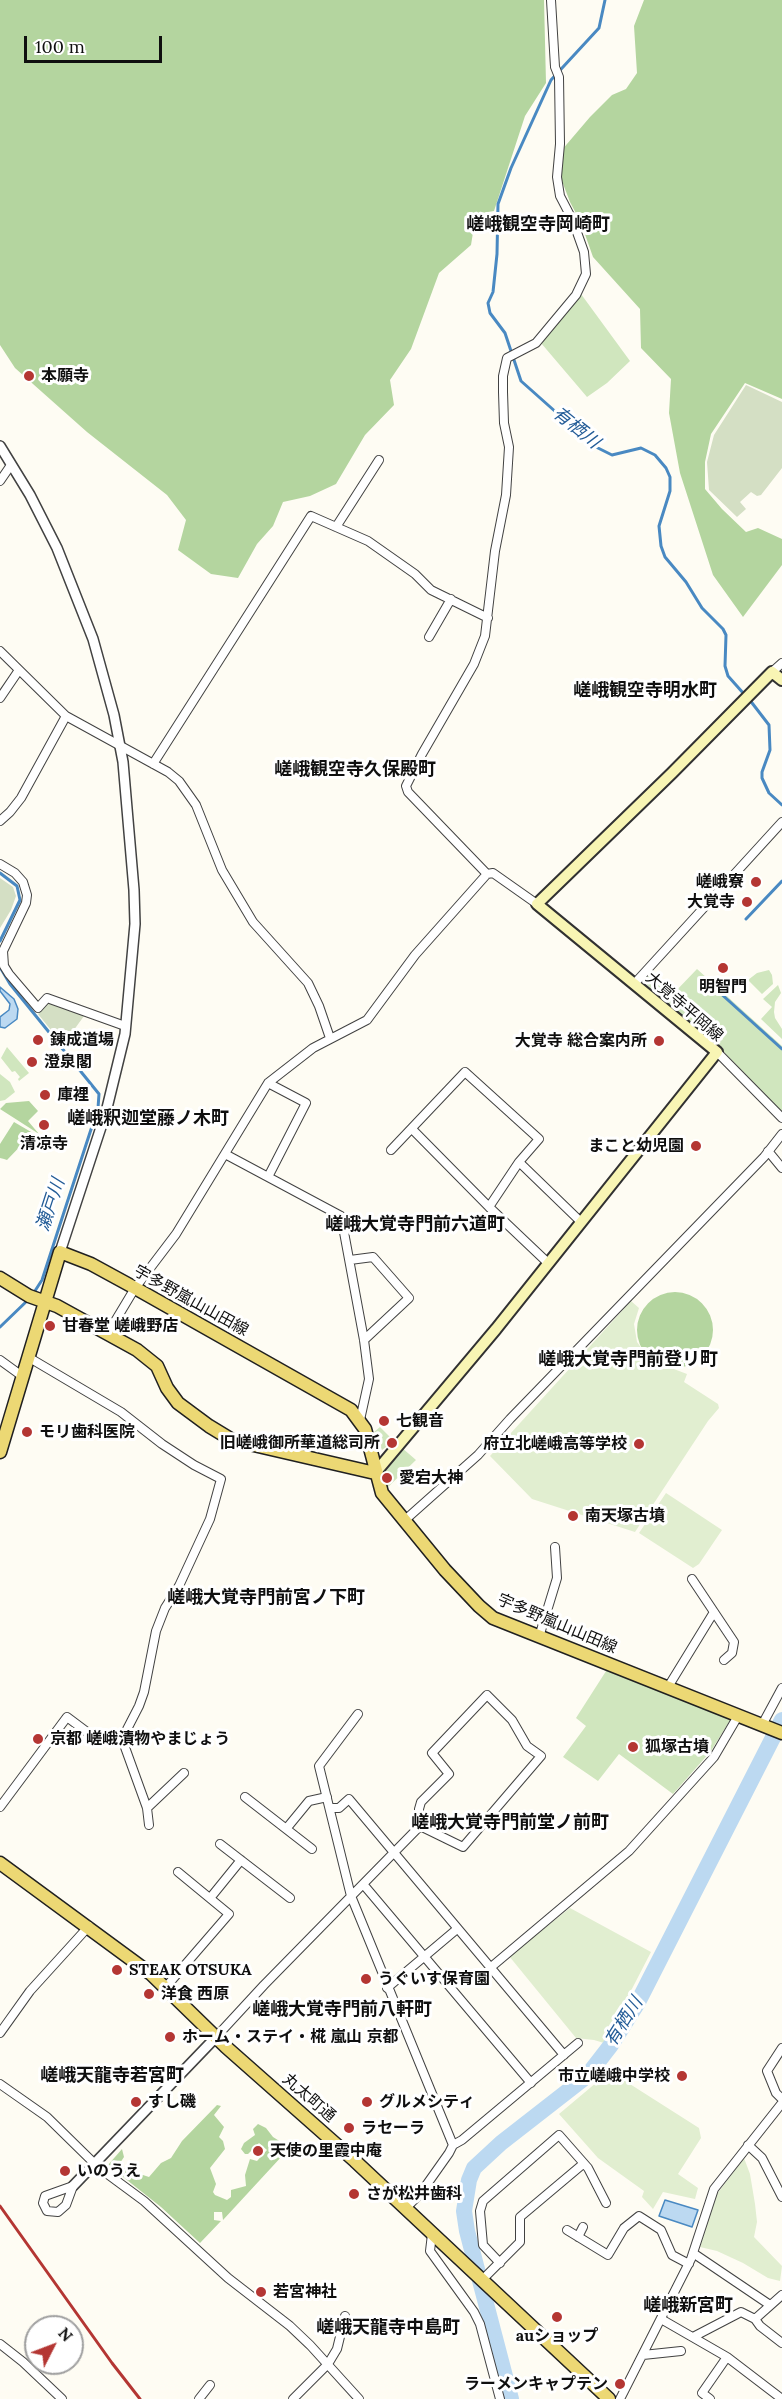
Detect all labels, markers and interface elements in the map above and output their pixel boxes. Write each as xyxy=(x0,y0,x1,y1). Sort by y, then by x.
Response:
scale bar xyxy=(27,24,165,62)
text: 100 m xyxy=(35,35,85,58)
district label: 嵯峨観空寺岡崎町 xyxy=(466,214,610,236)
place label: 本願寺 xyxy=(41,366,89,386)
marker: 本願寺 xyxy=(22,369,36,383)
water label: 有栖川 xyxy=(548,403,604,453)
district label: 嵯峨観空寺明水町 xyxy=(573,680,717,702)
district label: 嵯峨観空寺久保殿町 xyxy=(274,759,436,781)
place label: 嵯峨寮 xyxy=(696,872,744,892)
marker: 嵯峨寮 xyxy=(749,875,763,889)
place label: 大覚寺 xyxy=(687,892,735,912)
marker: 大覚寺 xyxy=(740,895,754,909)
marker: 明智門 xyxy=(716,961,730,975)
street label: 大覚寺平岡線 xyxy=(641,968,727,1046)
place label: 明智門 xyxy=(699,977,747,997)
place label: 錬成道場 xyxy=(50,1030,114,1050)
place label: 大覚寺 総合案内所 xyxy=(515,1031,647,1051)
marker: 錬成道場 xyxy=(31,1033,45,1047)
marker: 大覚寺 総合案内所 xyxy=(652,1034,666,1048)
place label: 澄泉閣 xyxy=(44,1052,92,1072)
marker: 澄泉閣 xyxy=(25,1055,39,1069)
place label: 庫裡 xyxy=(57,1085,89,1105)
marker: 庫裡 xyxy=(38,1088,52,1102)
district label: 嵯峨釈迦堂藤ノ木町 xyxy=(67,1108,229,1130)
marker: 清凉寺 xyxy=(37,1118,51,1132)
place label: 清凉寺 xyxy=(20,1134,68,1154)
place label: まこと幼児園 xyxy=(588,1136,684,1156)
marker: まこと幼児園 xyxy=(689,1139,703,1153)
water label: 瀬戸川 xyxy=(32,1176,70,1234)
district label: 嵯峨大覚寺門前六道町 xyxy=(325,1214,505,1236)
street label: 宇多野嵐山山田線 xyxy=(130,1262,252,1340)
place label: 甘春堂 嵯峨野店 xyxy=(62,1316,178,1336)
marker: 甘春堂 嵯峨野店 xyxy=(43,1319,57,1333)
district label: 嵯峨大覚寺門前登リ町 xyxy=(538,1349,718,1371)
place label: 七観音 xyxy=(396,1411,444,1431)
marker: 七観音 xyxy=(377,1414,391,1428)
place label: モリ歯科医院 xyxy=(39,1422,135,1442)
marker: モリ歯科医院 xyxy=(20,1425,34,1439)
place label: 旧嵯峨御所華道総司所 xyxy=(220,1433,380,1453)
place label: 府立北嵯峨高等学校 xyxy=(483,1434,627,1454)
marker: 旧嵯峨御所華道総司所 xyxy=(385,1436,399,1450)
marker: 府立北嵯峨高等学校 xyxy=(632,1437,646,1451)
place label: 愛宕大神 xyxy=(399,1468,463,1488)
marker: 愛宕大神 xyxy=(380,1471,394,1485)
place label: 南天塚古墳 xyxy=(585,1506,665,1526)
marker: 南天塚古墳 xyxy=(566,1509,580,1523)
district label: 嵯峨大覚寺門前宮ノ下町 xyxy=(167,1587,365,1609)
street label: 宇多野嵐山山田線 xyxy=(494,1590,620,1658)
place label: 京都 嵯峨漬物やまじょう xyxy=(50,1729,230,1749)
marker: 京都 嵯峨漬物やまじょう xyxy=(31,1732,45,1746)
place label: 狐塚古墳 xyxy=(645,1737,709,1757)
marker: 狐塚古墳 xyxy=(626,1740,640,1754)
district label: 嵯峨大覚寺門前堂ノ前町 xyxy=(411,1812,609,1834)
place label: STEAK OTSUKA xyxy=(129,1960,252,1980)
marker: STEAK OTSUKA xyxy=(110,1963,124,1977)
place label: うぐいす保育園 xyxy=(378,1969,490,1989)
marker: うぐいす保育園 xyxy=(359,1972,373,1986)
place label: 洋食 西原 xyxy=(161,1984,229,2004)
marker: 洋食 西原 xyxy=(142,1987,156,2001)
water label: 有栖川 xyxy=(601,1993,647,2051)
district label: 嵯峨大覚寺門前八軒町 xyxy=(252,1999,432,2021)
place label: ホーム・ステイ・椛 嵐山 京都 xyxy=(182,2027,398,2047)
marker: ホーム・ステイ・椛 嵐山 京都 xyxy=(163,2030,177,2044)
district label: 嵯峨天龍寺若宮町 xyxy=(40,2065,184,2087)
place label: 市立嵯峨中学校 xyxy=(558,2066,670,2086)
marker: 市立嵯峨中学校 xyxy=(675,2069,689,2083)
street label: 丸太町通 xyxy=(279,2070,339,2126)
place label: すし磯 xyxy=(148,2092,196,2112)
place label: グルメシティ xyxy=(379,2092,475,2112)
marker: すし磯 xyxy=(129,2095,143,2109)
marker: グルメシティ xyxy=(360,2095,374,2109)
place label: ラセーラ xyxy=(361,2118,425,2138)
marker: ラセーラ xyxy=(342,2121,356,2135)
place label: 天使の里霞中庵 xyxy=(270,2141,382,2161)
marker: 天使の里霞中庵 xyxy=(251,2144,265,2158)
place label: いのうえ xyxy=(77,2161,141,2181)
marker: いのうえ xyxy=(58,2164,72,2178)
place label: さが松井歯科 xyxy=(366,2184,462,2204)
marker: さが松井歯科 xyxy=(347,2187,361,2201)
place label: 若宮神社 xyxy=(273,2282,337,2302)
marker: 若宮神社 xyxy=(254,2285,268,2299)
district label: 嵯峨新宮町 xyxy=(643,2295,733,2317)
marker: auショップ xyxy=(550,2310,564,2324)
north arrow xyxy=(24,2315,84,2375)
district label: 嵯峨天龍寺中島町 xyxy=(316,2317,460,2339)
text: N xyxy=(54,2323,77,2346)
place label: auショップ xyxy=(516,2326,598,2346)
place label: ラーメンキャプテン xyxy=(464,2374,608,2394)
marker: ラーメンキャプテン xyxy=(613,2377,627,2391)

